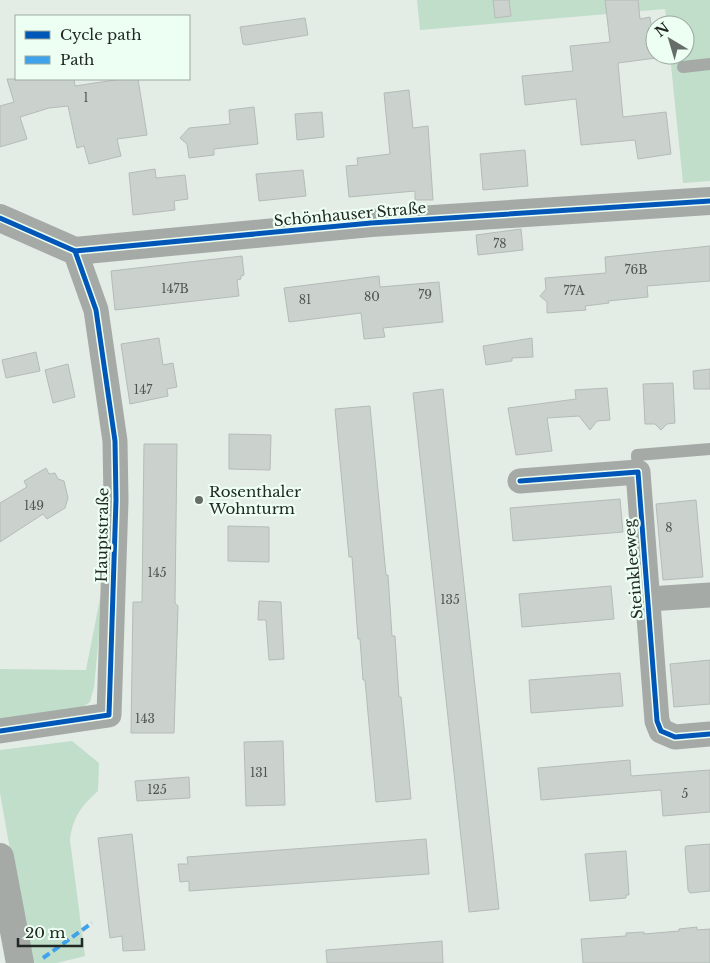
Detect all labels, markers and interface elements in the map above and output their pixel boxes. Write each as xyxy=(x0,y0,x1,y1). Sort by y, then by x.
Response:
legend xyxy=(15,15,190,80)
north arrow xyxy=(645,15,695,65)
text: N xyxy=(651,19,673,41)
text: Cycle path xyxy=(60,25,142,44)
text: Path xyxy=(60,50,94,69)
house number: 1 xyxy=(83,90,89,105)
street label: Schönhauser Straße xyxy=(273,198,427,230)
house number: 78 xyxy=(493,236,507,251)
house number: 76B xyxy=(625,262,647,277)
house number: 147B xyxy=(161,281,189,296)
house number: 77A xyxy=(564,283,585,298)
house number: 79 xyxy=(418,287,432,302)
house number: 80 xyxy=(364,289,380,304)
house number: 81 xyxy=(299,292,311,307)
house number: 147 xyxy=(134,382,153,397)
place label: Rosenthaler Wohnturm xyxy=(208,482,302,518)
street label: Hauptstraße xyxy=(92,487,112,583)
marker: Rosenthaler Wohnturm xyxy=(193,494,205,506)
house number: 149 xyxy=(24,498,44,513)
street label: Steinkleeweg xyxy=(619,517,647,620)
house number: 8 xyxy=(665,520,673,535)
house number: 145 xyxy=(147,565,167,580)
house number: 135 xyxy=(440,592,460,607)
house number: 143 xyxy=(135,711,155,726)
house number: 131 xyxy=(250,765,268,780)
house number: 125 xyxy=(147,782,167,797)
house number: 5 xyxy=(682,786,689,801)
scale bar xyxy=(18,916,81,948)
text: 20 m xyxy=(25,923,65,942)

